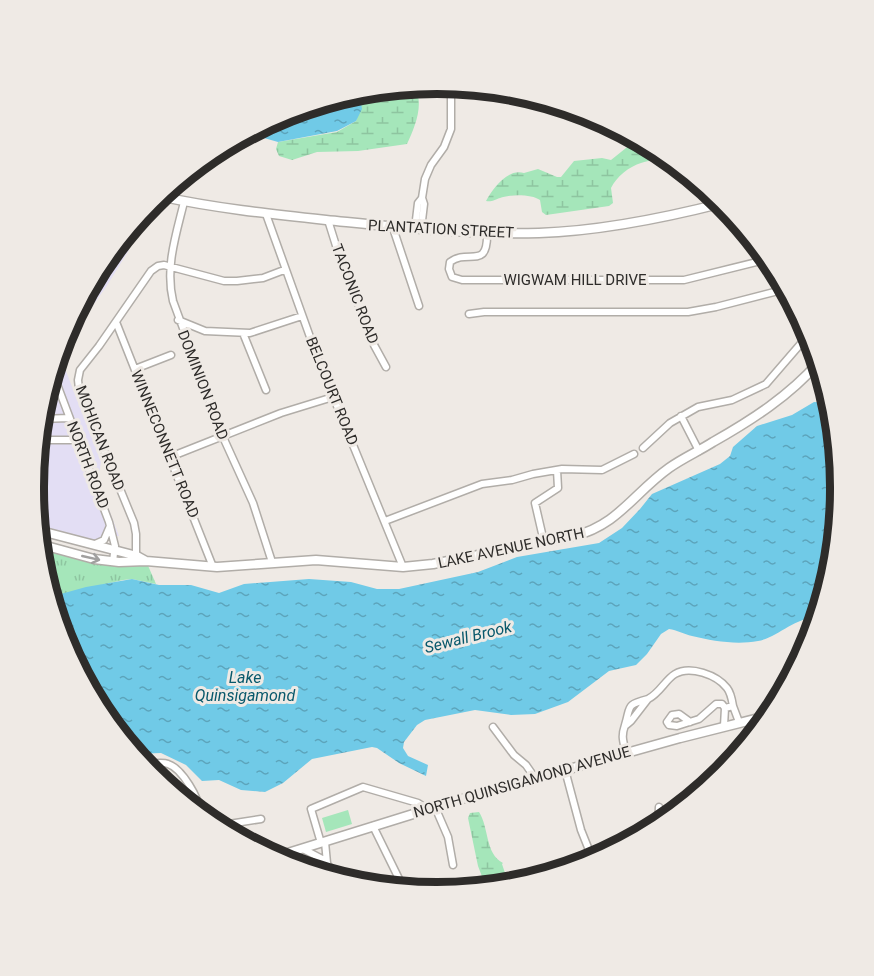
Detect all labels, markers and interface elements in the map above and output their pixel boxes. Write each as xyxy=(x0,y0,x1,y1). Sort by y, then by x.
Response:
street label: PLANTATION STREET xyxy=(368,216,515,242)
street label: TACONIC ROAD xyxy=(328,242,382,346)
street label: WIGWAM HILL DRIVE xyxy=(503,271,647,289)
street label: DOMINION ROAD xyxy=(174,328,232,442)
street label: BELCOURT ROAD xyxy=(302,334,362,448)
street label: WINNECONNETT ROAD xyxy=(127,367,203,521)
street label: MOHICAN ROAD xyxy=(72,383,128,493)
street label: NORTH ROAD xyxy=(63,419,113,511)
street label: LAKE AVENUE NORTH xyxy=(436,524,586,572)
one-way arrow xyxy=(80,553,100,564)
water label: Sewall Brook xyxy=(422,617,515,657)
water label: Lake Quinsigamond xyxy=(195,668,295,705)
street label: NORTH QUINSIGAMOND AVENUE xyxy=(412,742,633,822)

